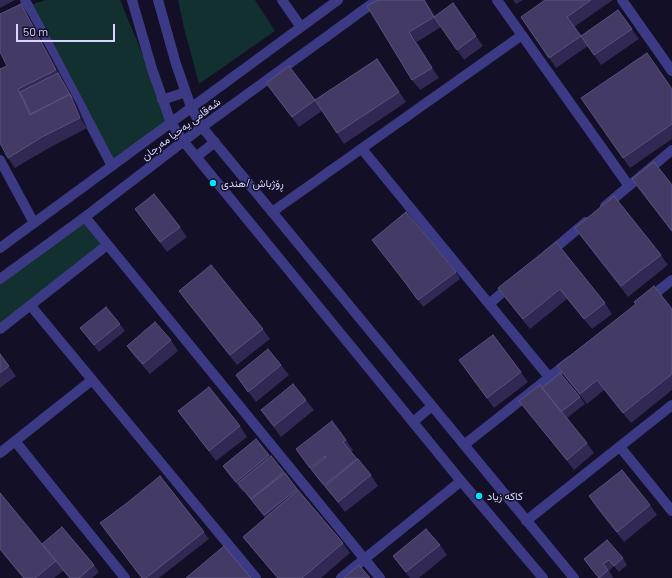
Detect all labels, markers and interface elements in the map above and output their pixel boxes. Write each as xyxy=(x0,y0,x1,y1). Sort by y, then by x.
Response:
scale bar xyxy=(18,16,117,42)
text: 50 m xyxy=(23,24,48,38)
street label: شەقامی یەحیا مەرجان xyxy=(139,95,223,163)
place label: ڕۆژباش /ھندی xyxy=(221,176,284,190)
marker: ڕۆژباش /ھندی xyxy=(208,178,218,188)
place label: کاکە زیاد xyxy=(487,489,523,503)
marker: کاکە زیاد xyxy=(474,491,484,501)

